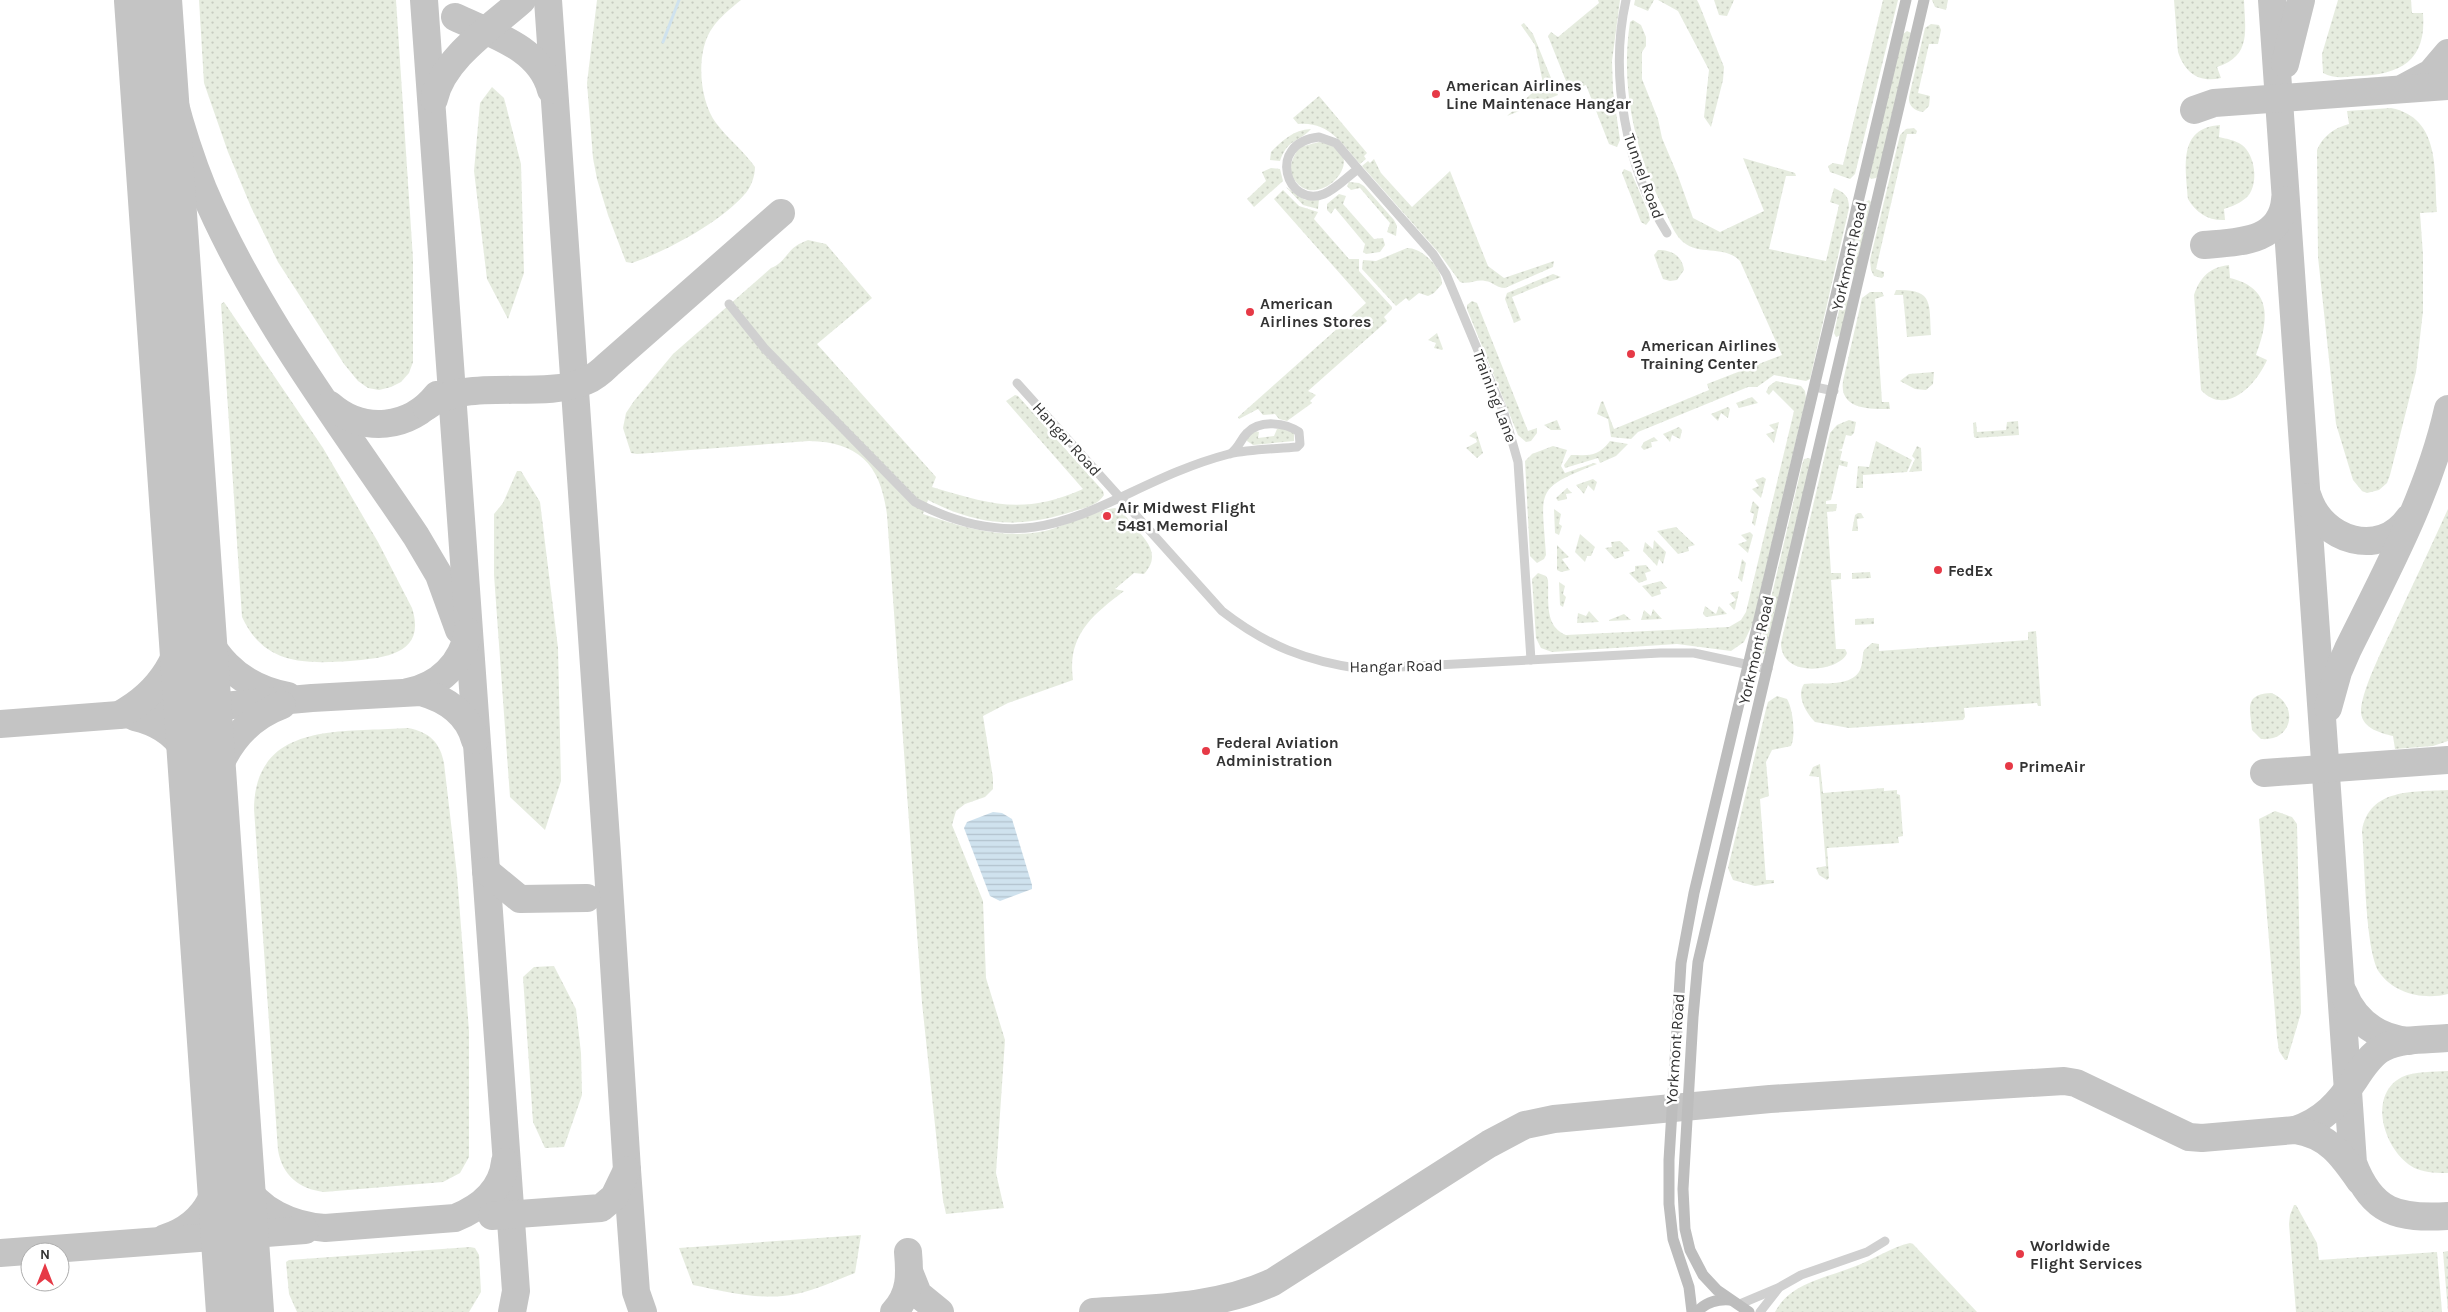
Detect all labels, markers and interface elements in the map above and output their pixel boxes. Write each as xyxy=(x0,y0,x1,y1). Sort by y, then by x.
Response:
place label: American Airlines Line Maintenace Hangar xyxy=(1446,76,1632,113)
marker: American Airlines Line Maintenace Hangar xyxy=(1430,88,1442,100)
street label: Tunnel Road xyxy=(1620,131,1668,221)
street label: Yorkmont Road xyxy=(1827,200,1871,312)
place label: American Airlines Stores xyxy=(1260,294,1371,331)
marker: American Airlines Stores xyxy=(1244,306,1256,318)
place label: American Airlines Training Center xyxy=(1641,336,1777,373)
street label: Training Lane xyxy=(1469,347,1521,445)
marker: American Airlines Training Center xyxy=(1625,348,1637,360)
street label: Hangar Road xyxy=(1029,398,1105,480)
place label: Air Midwest Flight 5481 Memorial xyxy=(1117,498,1256,535)
marker: Air Midwest Flight 5481 Memorial xyxy=(1101,510,1113,522)
place label: FedEx xyxy=(1948,561,1993,580)
marker: FedEx xyxy=(1932,564,1944,576)
street label: Yorkmont Road xyxy=(1734,594,1778,706)
street label: Hangar Road xyxy=(1349,656,1443,676)
place label: Federal Aviation Administration xyxy=(1216,733,1339,770)
marker: Federal Aviation Administration xyxy=(1200,745,1212,757)
place label: PrimeAir xyxy=(2019,757,2086,776)
marker: PrimeAir xyxy=(2003,760,2015,772)
street label: Yorkmont Road xyxy=(1662,993,1688,1105)
place label: Worldwide Flight Services xyxy=(2030,1236,2142,1273)
north arrow xyxy=(20,1242,70,1292)
text: N xyxy=(40,1246,50,1263)
marker: Worldwide Flight Services xyxy=(2014,1248,2026,1260)

